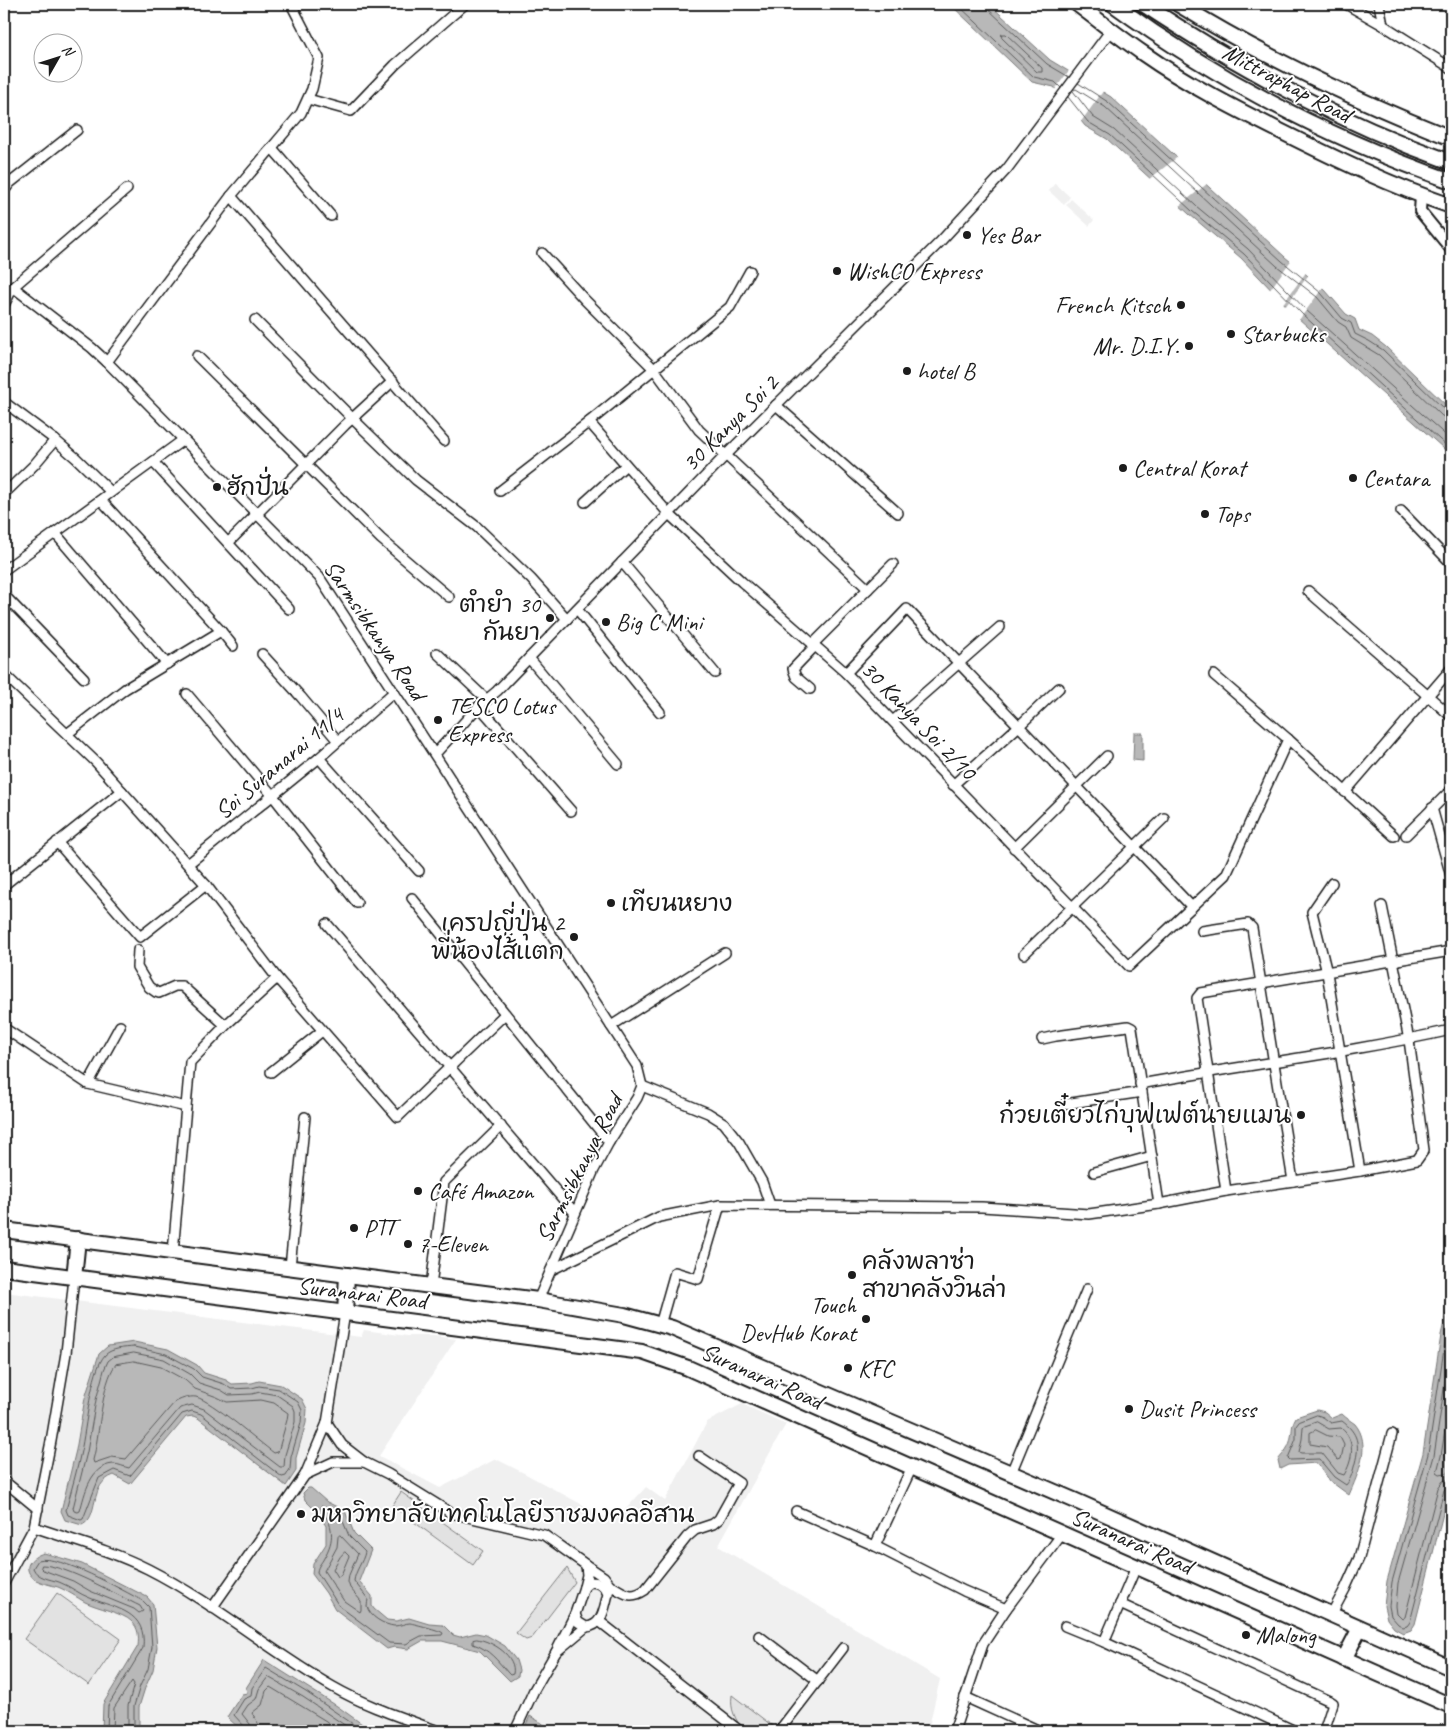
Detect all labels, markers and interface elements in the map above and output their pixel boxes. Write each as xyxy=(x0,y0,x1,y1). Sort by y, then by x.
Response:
north arrow xyxy=(32,32,82,82)
street label: Mittraphap Road xyxy=(1218,37,1359,131)
text: N xyxy=(58,41,79,61)
place label: Yes Bar xyxy=(977,220,1042,250)
marker: Yes Bar xyxy=(961,229,973,241)
place label: WishCO Express xyxy=(847,256,984,286)
marker: WishCO Express xyxy=(831,265,843,277)
place label: French Kitsch xyxy=(1055,290,1172,320)
marker: French Kitsch xyxy=(1175,299,1187,311)
place label: Starbucks xyxy=(1241,319,1327,349)
marker: Starbucks xyxy=(1225,328,1237,340)
place label: Mr. D.I.Y. xyxy=(1093,331,1179,361)
marker: Mr. D.I.Y. xyxy=(1183,340,1195,352)
place label: hotel B xyxy=(917,356,976,386)
marker: hotel B xyxy=(901,365,913,377)
street label: 30 Kanya Soi 2 xyxy=(675,367,786,478)
place label: Central Korat xyxy=(1133,453,1249,483)
marker: Central Korat xyxy=(1117,462,1129,474)
place label: Centara xyxy=(1363,463,1431,493)
place label: ฮักปั่น xyxy=(227,466,289,502)
marker: Centara xyxy=(1347,472,1359,484)
marker: ฮักปั่น xyxy=(211,481,223,493)
place label: Tops xyxy=(1215,499,1251,529)
marker: Tops xyxy=(1199,508,1211,520)
street label: Sarmsibkanya Road xyxy=(317,554,435,709)
place label: ตำยำ 30 กันยา xyxy=(459,588,542,647)
place label: Big C Mini xyxy=(616,607,705,637)
marker: ตำยำ 30 กันยา xyxy=(544,612,556,624)
marker: Big C Mini xyxy=(600,616,612,628)
street label: 30 Kanya Soi 2/10 xyxy=(855,654,985,787)
place label: TESCO Lotus Express xyxy=(448,691,557,749)
street label: Soi Suranarai 11/4 xyxy=(208,699,351,826)
marker: TESCO Lotus Express xyxy=(432,714,444,726)
place label: เทียนหยาง xyxy=(621,888,733,918)
marker: เทียนหยาง xyxy=(605,897,617,909)
place label: เครปญี่ปุ่น 2 พี่น้องไส้แตก xyxy=(431,901,566,966)
marker: เครปญี่ปุ่น 2 พี่น้องไส้แตก xyxy=(568,931,580,943)
street label: Sarmsibkanya Road xyxy=(529,1086,631,1247)
place label: ก๋วยเตี๋ยวไก่บุฟเฟต์นายแมน xyxy=(999,1093,1291,1133)
marker: ก๋วยเตี๋ยวไก่บุฟเฟต์นายแมน xyxy=(1295,1109,1307,1121)
place label: Café Amazon xyxy=(428,1176,534,1206)
marker: Café Amazon xyxy=(412,1185,424,1197)
place label: PTT xyxy=(364,1213,402,1243)
marker: PTT xyxy=(348,1222,360,1234)
place label: 7-Eleven xyxy=(418,1229,489,1259)
marker: 7-Eleven xyxy=(402,1238,414,1250)
place label: คลังพลาซ่า สาขาคลังวินล่า xyxy=(862,1246,1006,1304)
marker: คลังพลาซ่า สาขาคลังวินล่า xyxy=(846,1269,858,1281)
street label: Suranarai Road xyxy=(296,1270,432,1316)
place label: Touch DevHub Korat xyxy=(740,1290,858,1348)
marker: Touch DevHub Korat xyxy=(860,1313,872,1325)
street label: Suranarai Road xyxy=(697,1336,830,1417)
place label: KFC xyxy=(858,1353,895,1383)
marker: KFC xyxy=(842,1362,854,1374)
place label: Dusit Princess xyxy=(1139,1394,1259,1424)
marker: Dusit Princess xyxy=(1123,1403,1135,1415)
place label: มหาวิทยาลัยเทคโนโลยีราชมงคลอีสาน xyxy=(311,1498,695,1529)
street label: Suranarai Road xyxy=(1067,1501,1200,1582)
marker: มหาวิทยาลัยเทคโนโลยีราชมงคลอีสาน xyxy=(295,1508,307,1520)
place label: Malong xyxy=(1256,1620,1317,1650)
marker: Malong xyxy=(1240,1629,1252,1641)

